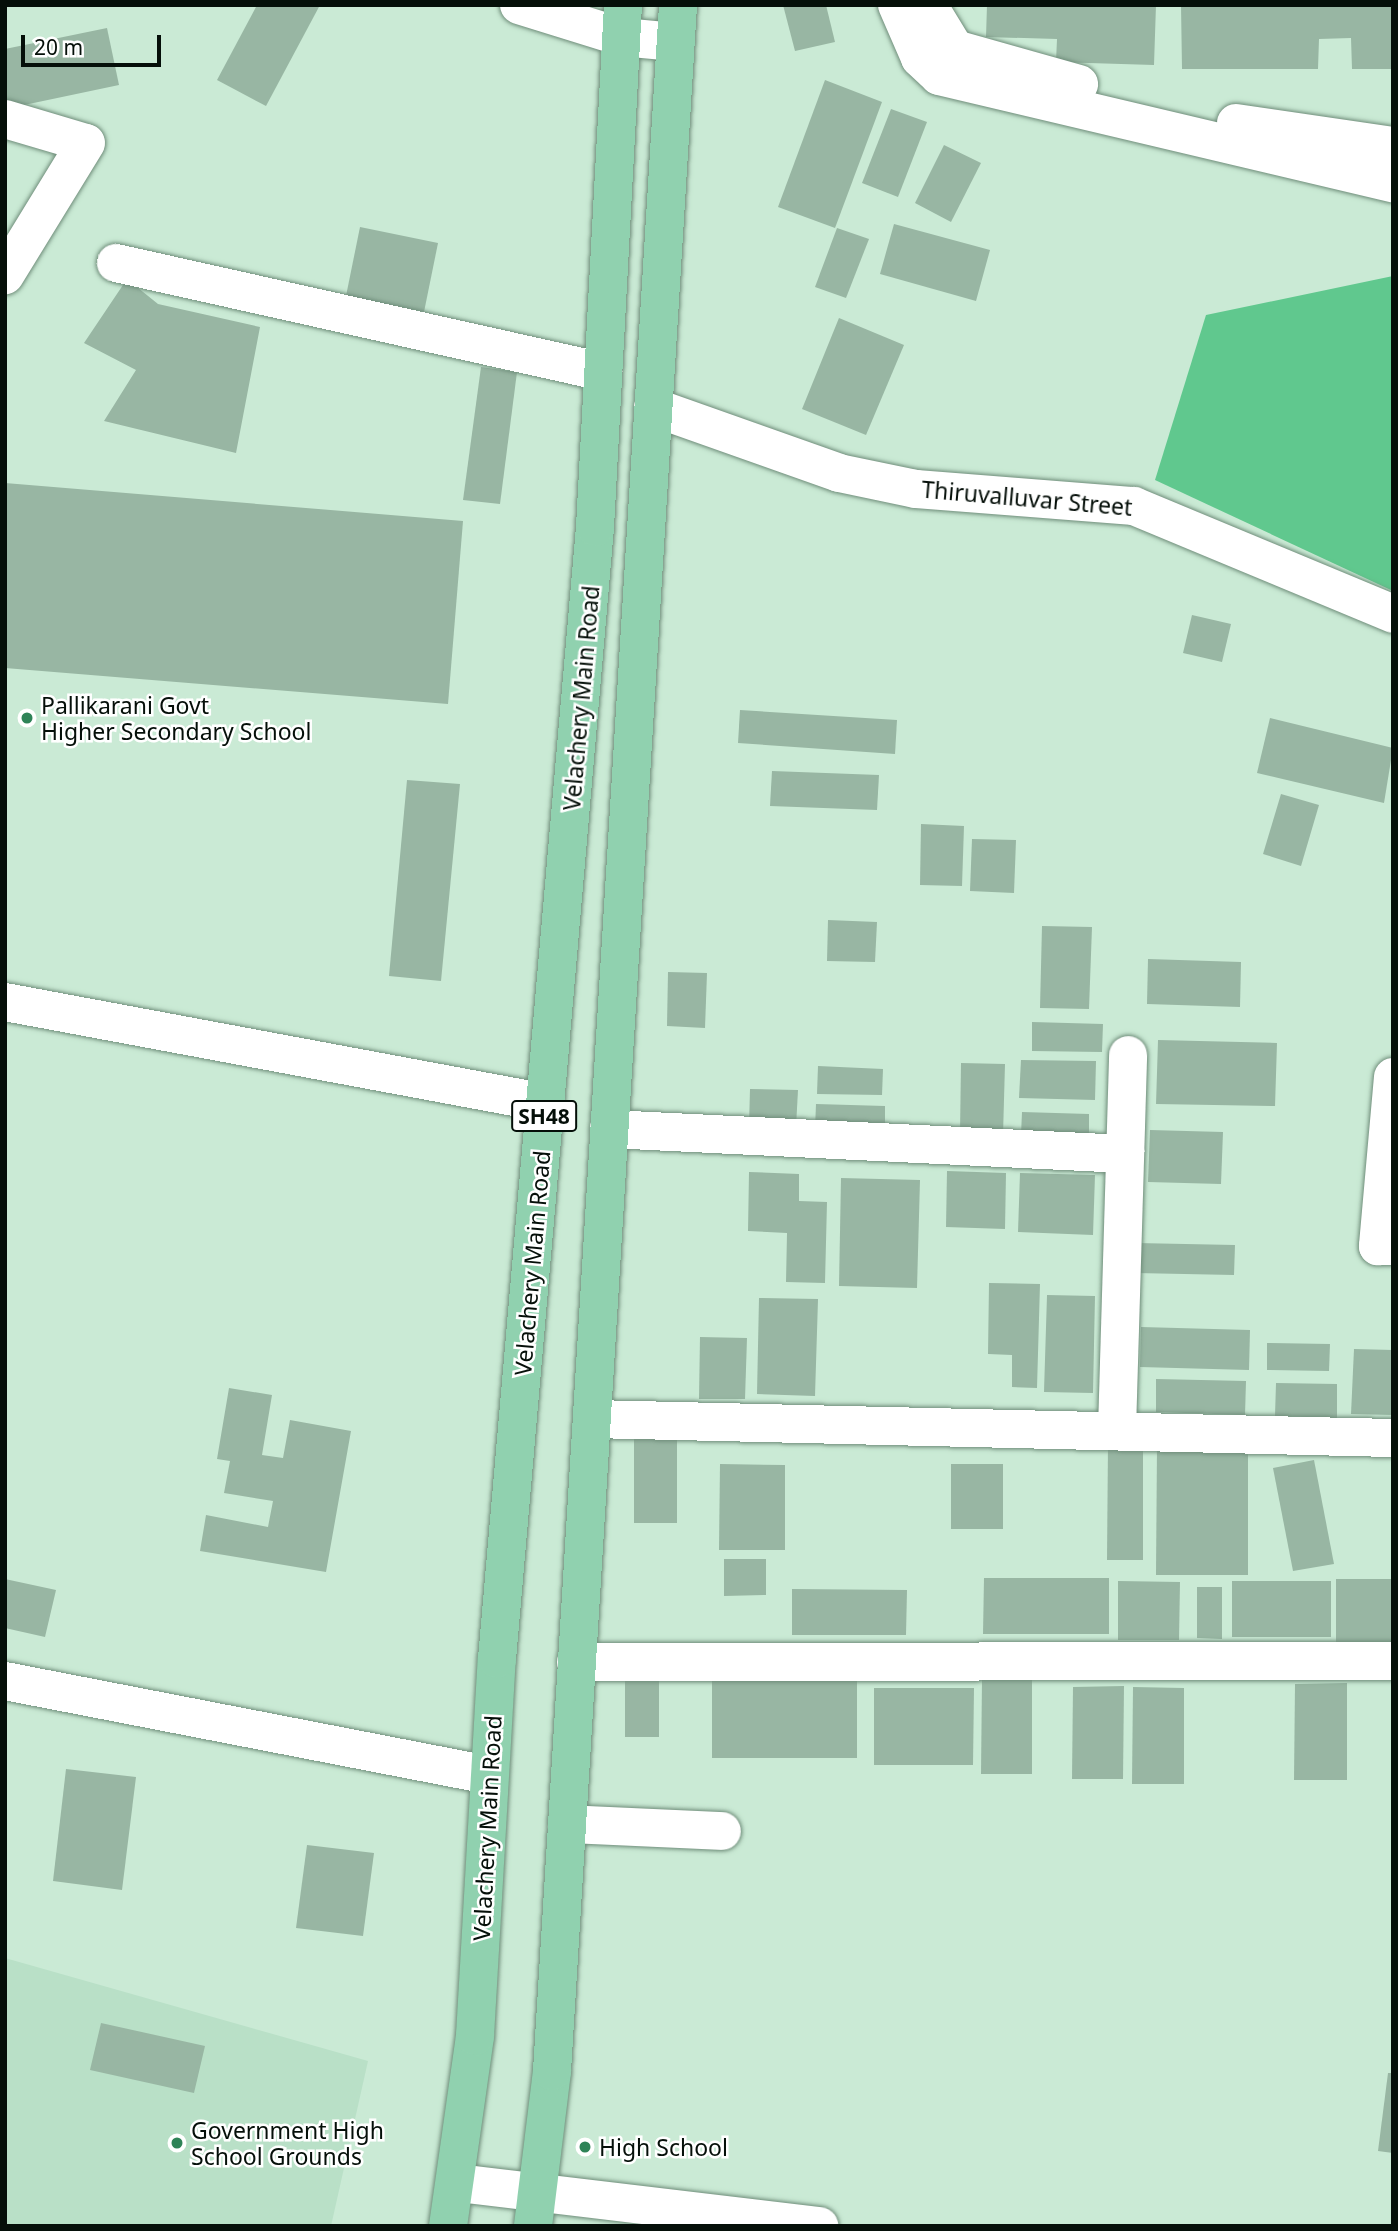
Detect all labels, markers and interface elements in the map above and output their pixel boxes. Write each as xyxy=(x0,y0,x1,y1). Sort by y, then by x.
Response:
scale bar xyxy=(24,21,164,65)
text: 20 m xyxy=(34,33,83,61)
street label: Thiruvalluvar Street xyxy=(920,475,1134,521)
street label: Velachery Main Road xyxy=(557,584,605,812)
place label: Pallikarani Govt Higher Secondary School xyxy=(41,691,311,745)
marker: Pallikarani Govt Higher Secondary School xyxy=(19,710,35,726)
road number: SH48 xyxy=(511,1098,577,1134)
street label: Velachery Main Road xyxy=(508,1149,556,1377)
street label: Velachery Main Road xyxy=(467,1715,507,1941)
place label: Government High School Grounds xyxy=(191,2116,384,2170)
place label: High School xyxy=(599,2133,728,2161)
marker: Government High School Grounds xyxy=(169,2135,185,2151)
marker: High School xyxy=(577,2139,593,2155)

